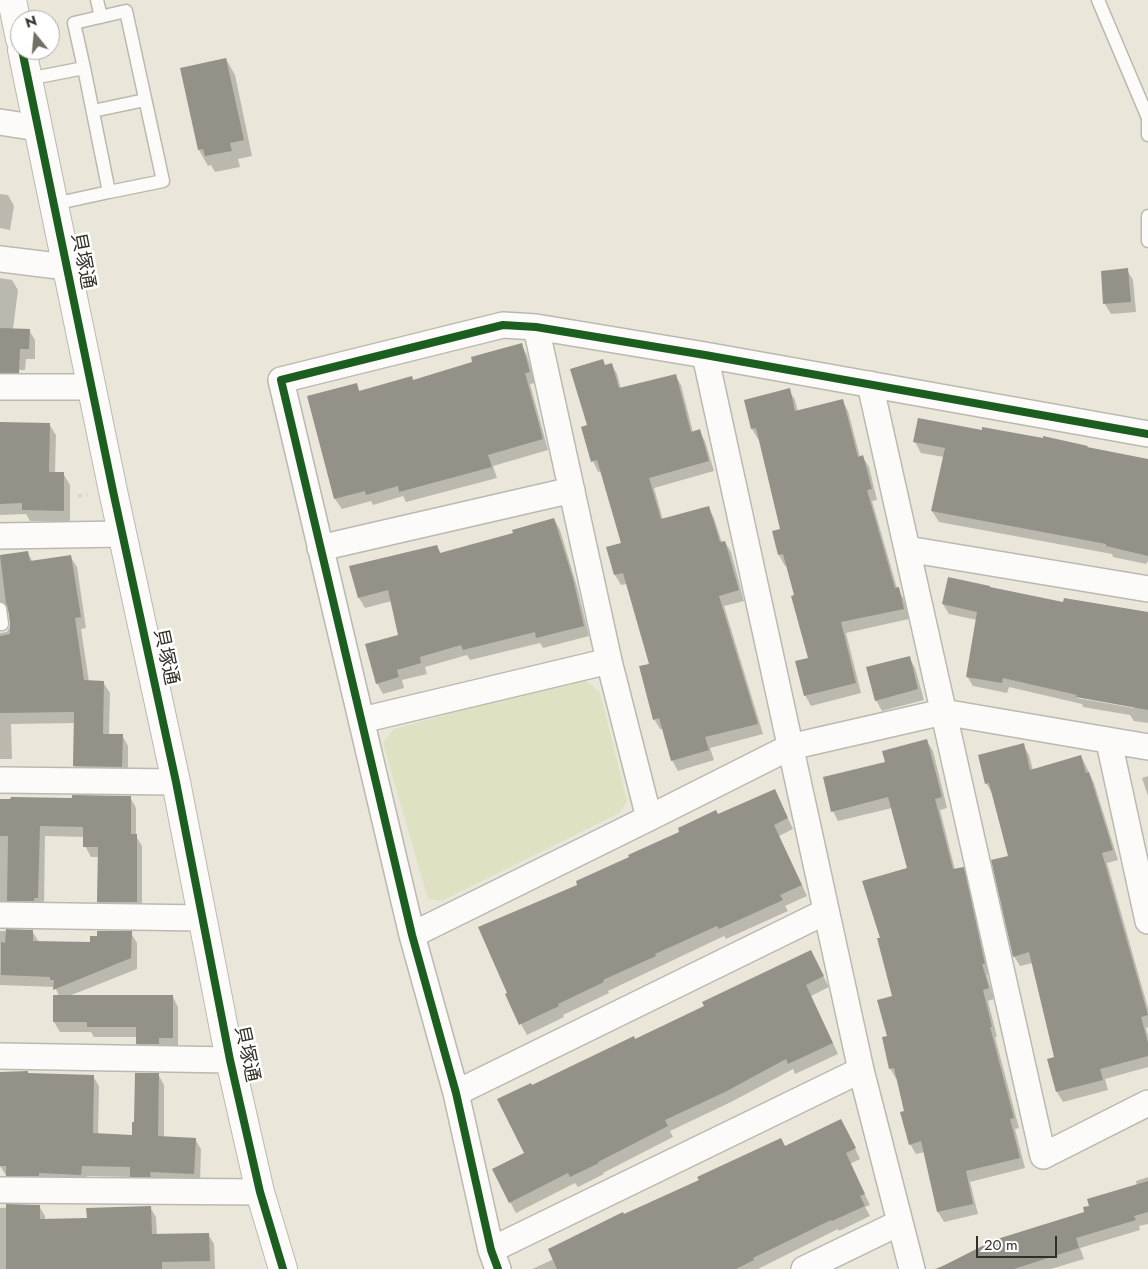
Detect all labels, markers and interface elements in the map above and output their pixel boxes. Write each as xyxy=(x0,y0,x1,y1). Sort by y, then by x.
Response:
north arrow xyxy=(10,10,60,60)
text: N xyxy=(23,10,39,33)
street label: 貝塚通 xyxy=(65,231,99,291)
street label: 貝塚通 xyxy=(148,627,182,687)
street label: 貝塚通 xyxy=(229,1024,263,1084)
scale bar xyxy=(978,1226,1059,1258)
text: 20 m xyxy=(984,1234,1018,1256)

